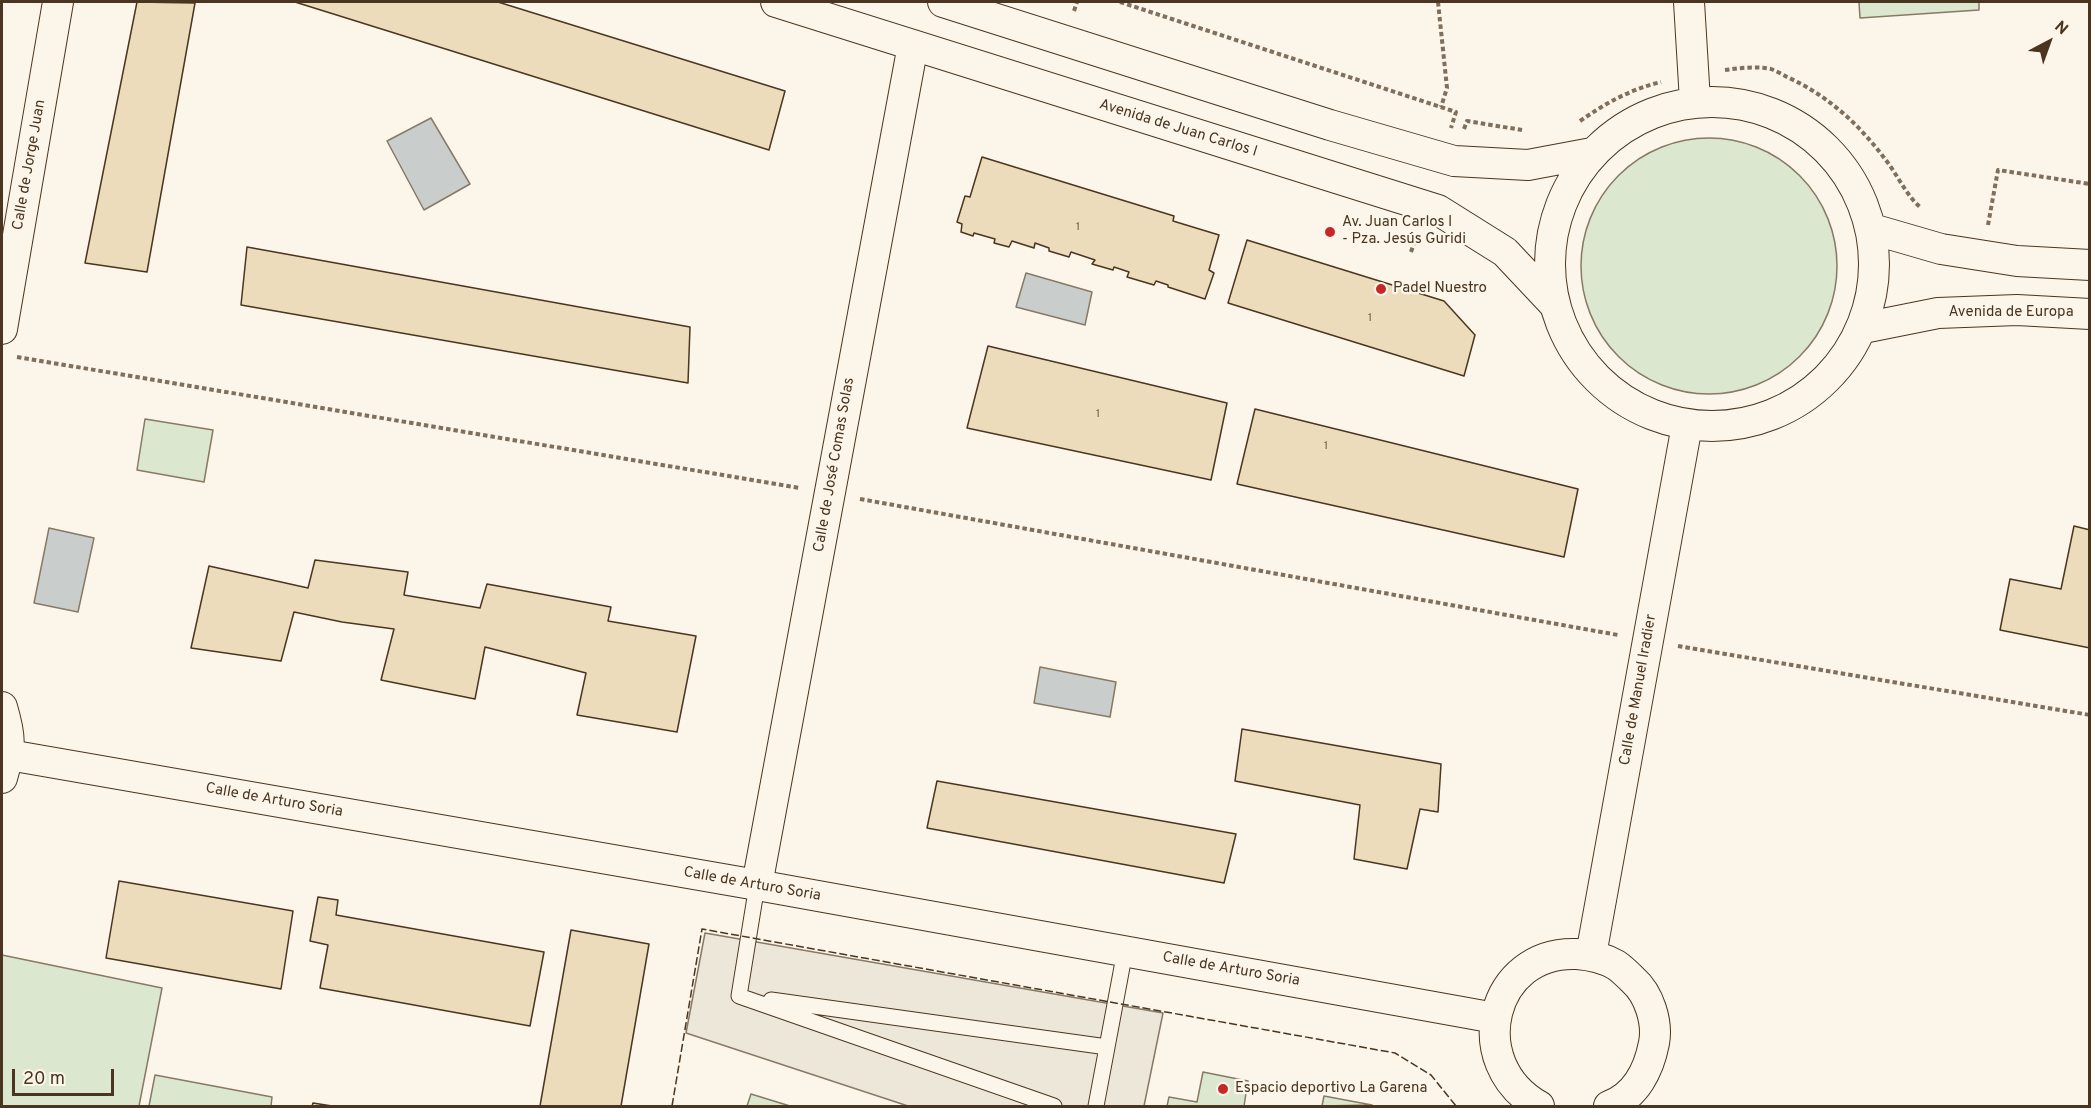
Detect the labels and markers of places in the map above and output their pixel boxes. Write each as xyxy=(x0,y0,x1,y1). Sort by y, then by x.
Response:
place label: Av. Juan Carlos I - Pza. Jesús Guridi xyxy=(1342,214,1466,249)
marker: Av. Juan Carlos I - Pza. Jesús Guridi xyxy=(1323,225,1337,239)
place label: Padel Nuestro xyxy=(1393,280,1487,298)
marker: Padel Nuestro xyxy=(1374,282,1388,296)
place label: Espacio deportivo La Garena xyxy=(1235,1080,1427,1098)
marker: Espacio deportivo La Garena xyxy=(1216,1082,1230,1096)

